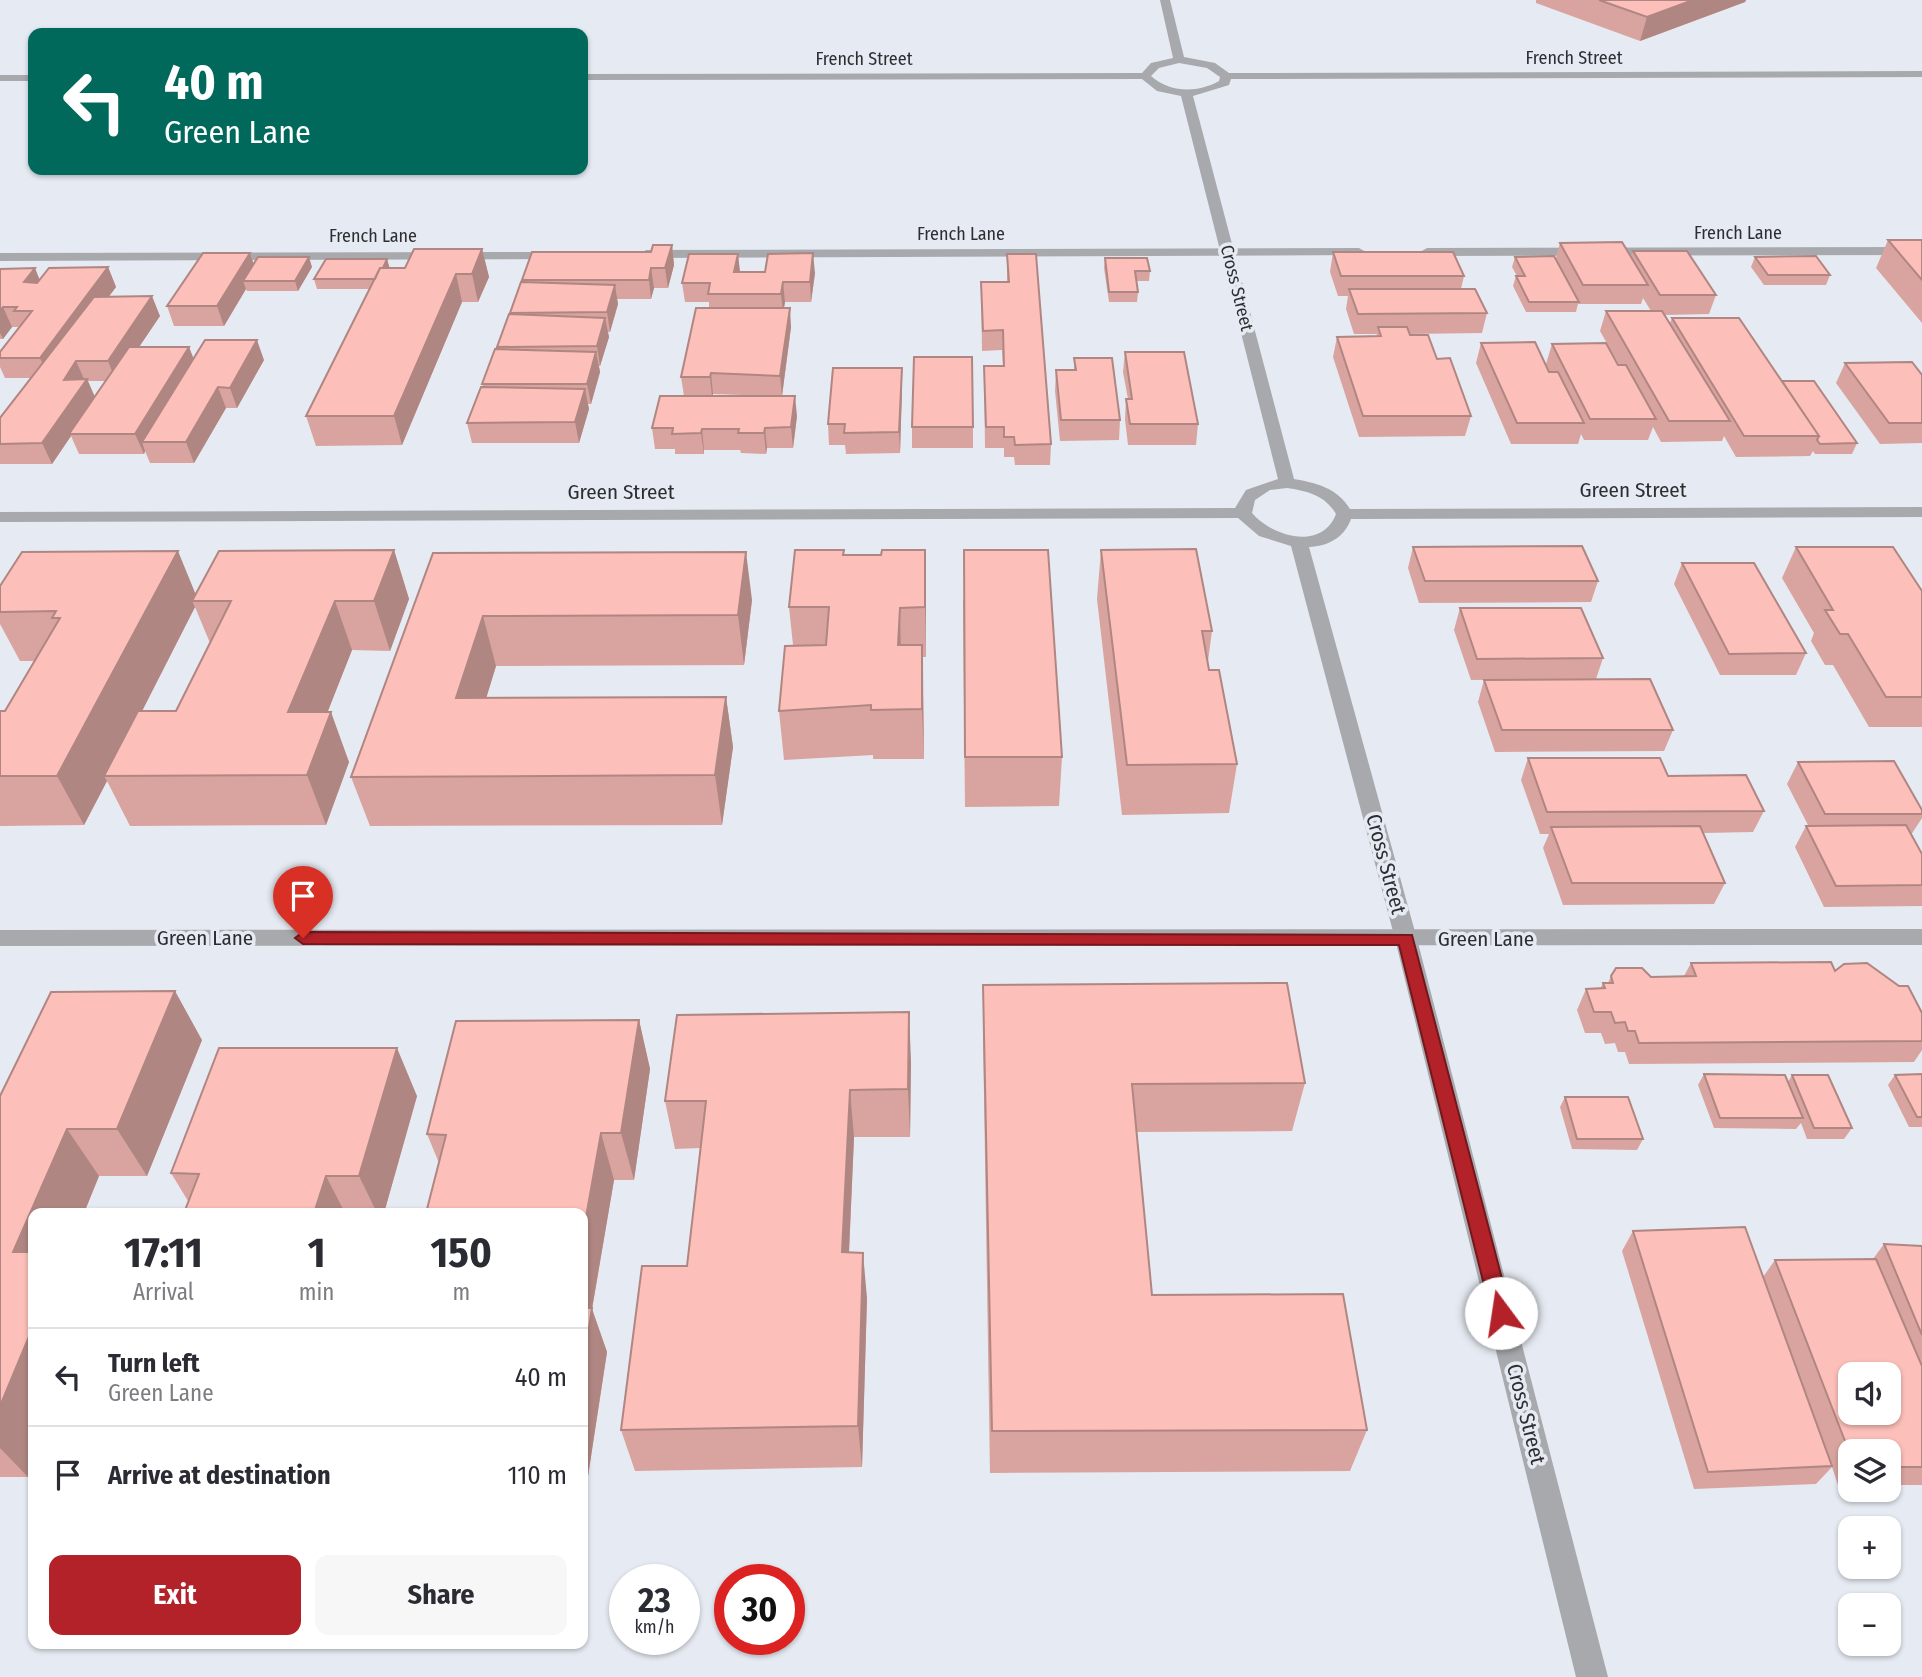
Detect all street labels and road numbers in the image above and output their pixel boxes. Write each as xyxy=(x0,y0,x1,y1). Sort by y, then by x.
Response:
street label: French Street xyxy=(1525,47,1623,69)
street label: French Street xyxy=(815,48,913,70)
street label: French Lane xyxy=(1694,222,1782,244)
street label: French Lane xyxy=(917,223,1005,245)
street label: French Lane xyxy=(329,225,417,247)
street label: Cross Street xyxy=(1216,243,1258,333)
street label: Green Street xyxy=(1579,477,1687,503)
street label: Green Street xyxy=(567,479,675,505)
street label: Cross Street xyxy=(1360,811,1412,917)
street label: Green Lane xyxy=(157,925,253,951)
street label: Green Lane xyxy=(1438,926,1534,952)
street label: Cross Street xyxy=(1501,1361,1551,1467)

